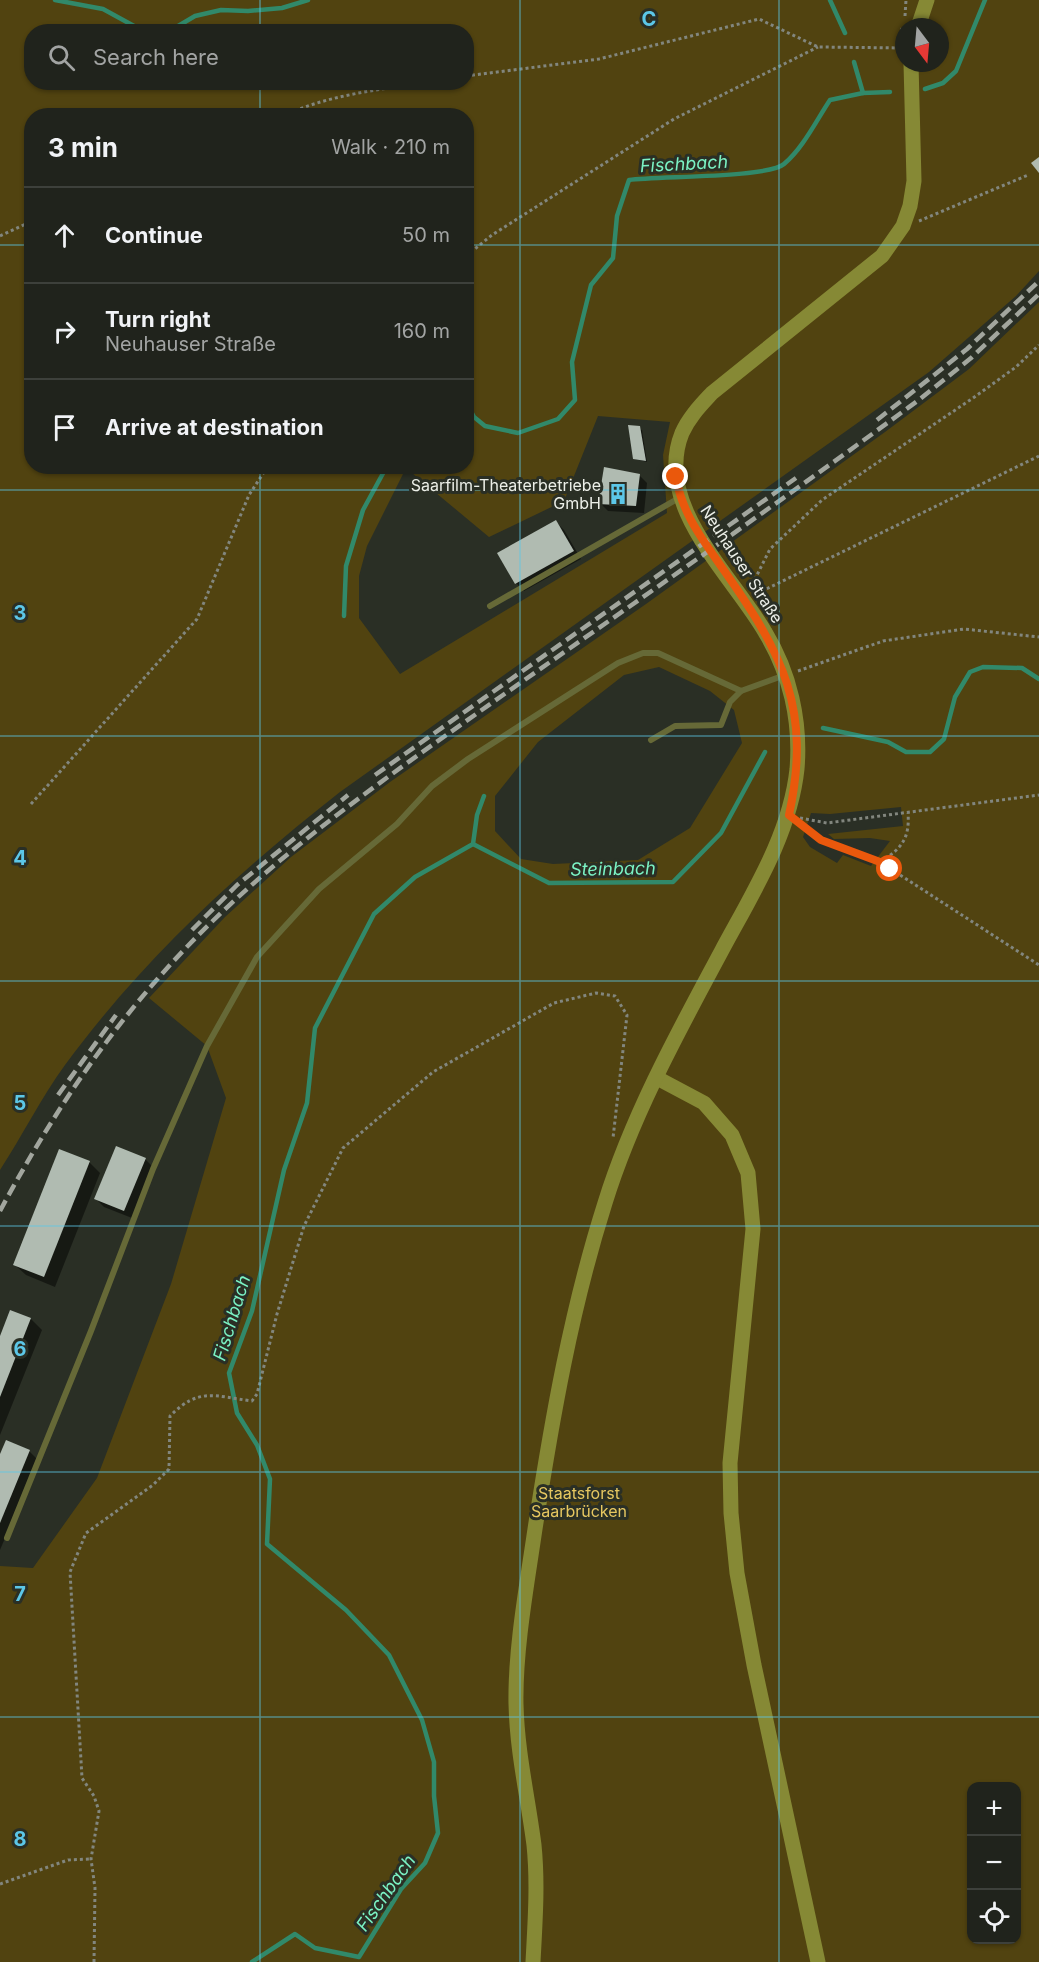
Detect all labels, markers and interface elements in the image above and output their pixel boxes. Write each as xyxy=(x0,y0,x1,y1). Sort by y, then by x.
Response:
text: C xyxy=(642,7,656,31)
north arrow xyxy=(895,18,949,72)
search box xyxy=(24,24,474,90)
icon: search xyxy=(45,41,78,74)
text: Search here xyxy=(93,44,219,70)
text: 3 min xyxy=(48,132,118,163)
text: Walk · 210 m xyxy=(331,135,450,159)
water label: Fischbach xyxy=(639,151,729,176)
icon: ahead xyxy=(48,219,81,252)
text: Continue xyxy=(105,222,203,248)
text: 50 m xyxy=(402,223,450,247)
text: Turn right xyxy=(105,306,211,332)
icon: right xyxy=(48,315,81,348)
text: 160 m xyxy=(394,319,450,343)
text: Neuhauser Straße xyxy=(105,332,276,356)
icon: arrive xyxy=(48,411,81,444)
text: Arrive at destination xyxy=(105,414,324,440)
route end xyxy=(662,463,688,489)
place label: Saarfilm-Theaterbetriebe GmbH xyxy=(411,475,601,513)
building icon: Saarfilm-Theaterbetriebe GmbH xyxy=(606,482,630,506)
street label: Neuhauser Straße xyxy=(696,501,788,627)
text: 3 xyxy=(14,601,26,625)
text: 4 xyxy=(13,846,27,870)
route start xyxy=(876,855,902,881)
water label: Steinbach xyxy=(570,857,656,880)
text: 5 xyxy=(14,1091,26,1115)
water label: Fischbach xyxy=(209,1272,254,1363)
text: 6 xyxy=(14,1337,27,1361)
park label: Staatsforst Saarbrücken xyxy=(531,1483,627,1521)
text: 7 xyxy=(14,1582,26,1606)
map controls xyxy=(967,1782,1021,1944)
button: + xyxy=(967,1782,1021,1836)
text: 8 xyxy=(13,1827,27,1851)
button: − xyxy=(967,1836,1021,1890)
water label: Fischbach xyxy=(352,1850,420,1935)
button: locate xyxy=(967,1890,1021,1944)

